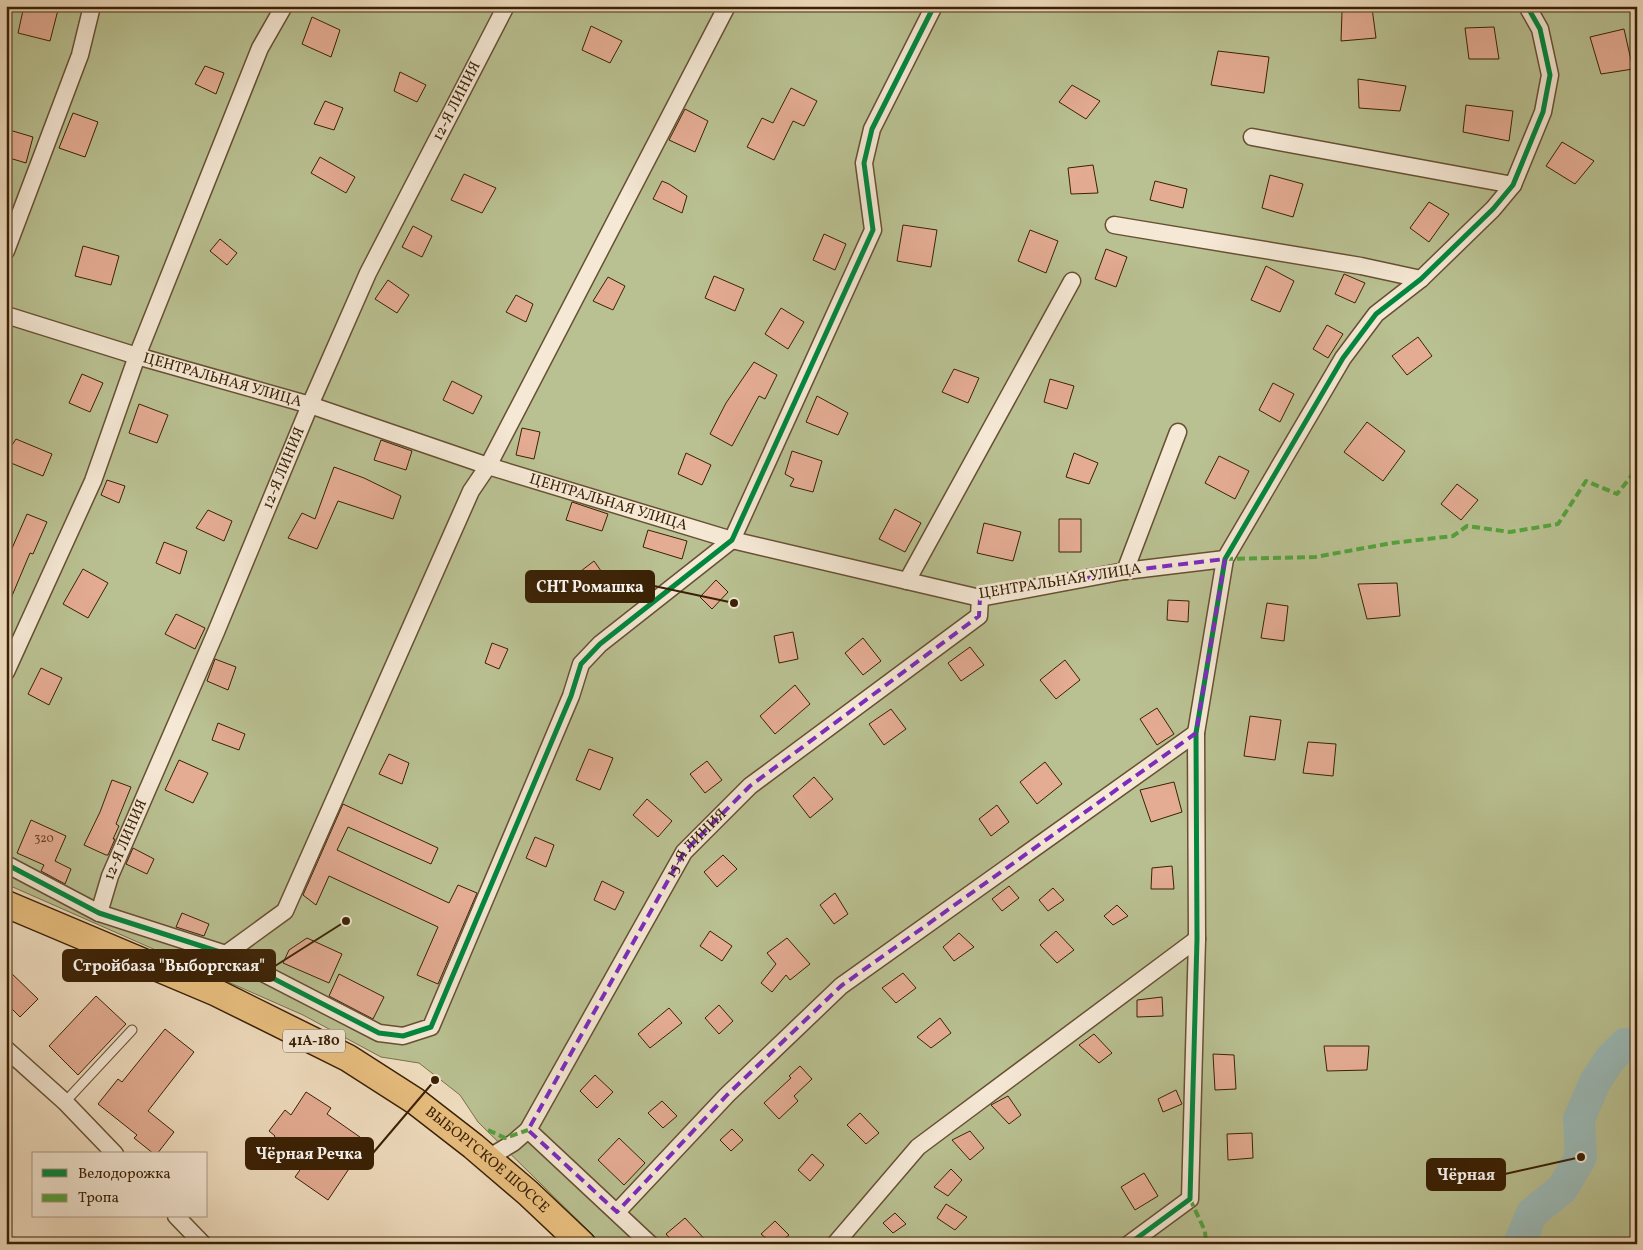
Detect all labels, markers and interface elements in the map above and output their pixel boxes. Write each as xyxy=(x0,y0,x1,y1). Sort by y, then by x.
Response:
street label: 12-Я ЛИНИЯ xyxy=(428,58,486,144)
street label: ЦЕНТРАЛЬНАЯ УЛИЦА xyxy=(141,348,305,413)
street label: 12-Я ЛИНИЯ xyxy=(258,424,310,512)
street label: ЦЕНТРАЛЬНАЯ УЛИЦА xyxy=(527,469,690,537)
street label: ЦЕНТРАЛЬНАЯ УЛИЦА xyxy=(977,559,1143,605)
callout: СНТ Ромашка xyxy=(526,571,654,602)
text: СНТ Ромашка xyxy=(536,577,644,599)
street label: 12-Я ЛИНИЯ xyxy=(99,796,153,883)
street label: 15-Я ЛИНИЯ xyxy=(661,804,732,882)
house number: 320 xyxy=(34,831,54,847)
callout: Стройбаза "Выборгская" xyxy=(63,950,275,981)
text: Стройбаза "Выборгская" xyxy=(73,956,265,978)
road number: 41А-180 xyxy=(283,1030,345,1052)
street label: ВЫБОРГСКОЕ ШОССЕ xyxy=(420,1102,554,1218)
callout: Чёрная Речка xyxy=(246,1138,373,1169)
text: Чёрная Речка xyxy=(255,1144,363,1166)
legend xyxy=(32,1152,208,1218)
callout: Чёрная xyxy=(1427,1159,1505,1190)
text: Велодорожка xyxy=(78,1164,171,1185)
text: Чёрная xyxy=(1437,1165,1495,1187)
text: Тропа xyxy=(78,1188,119,1209)

